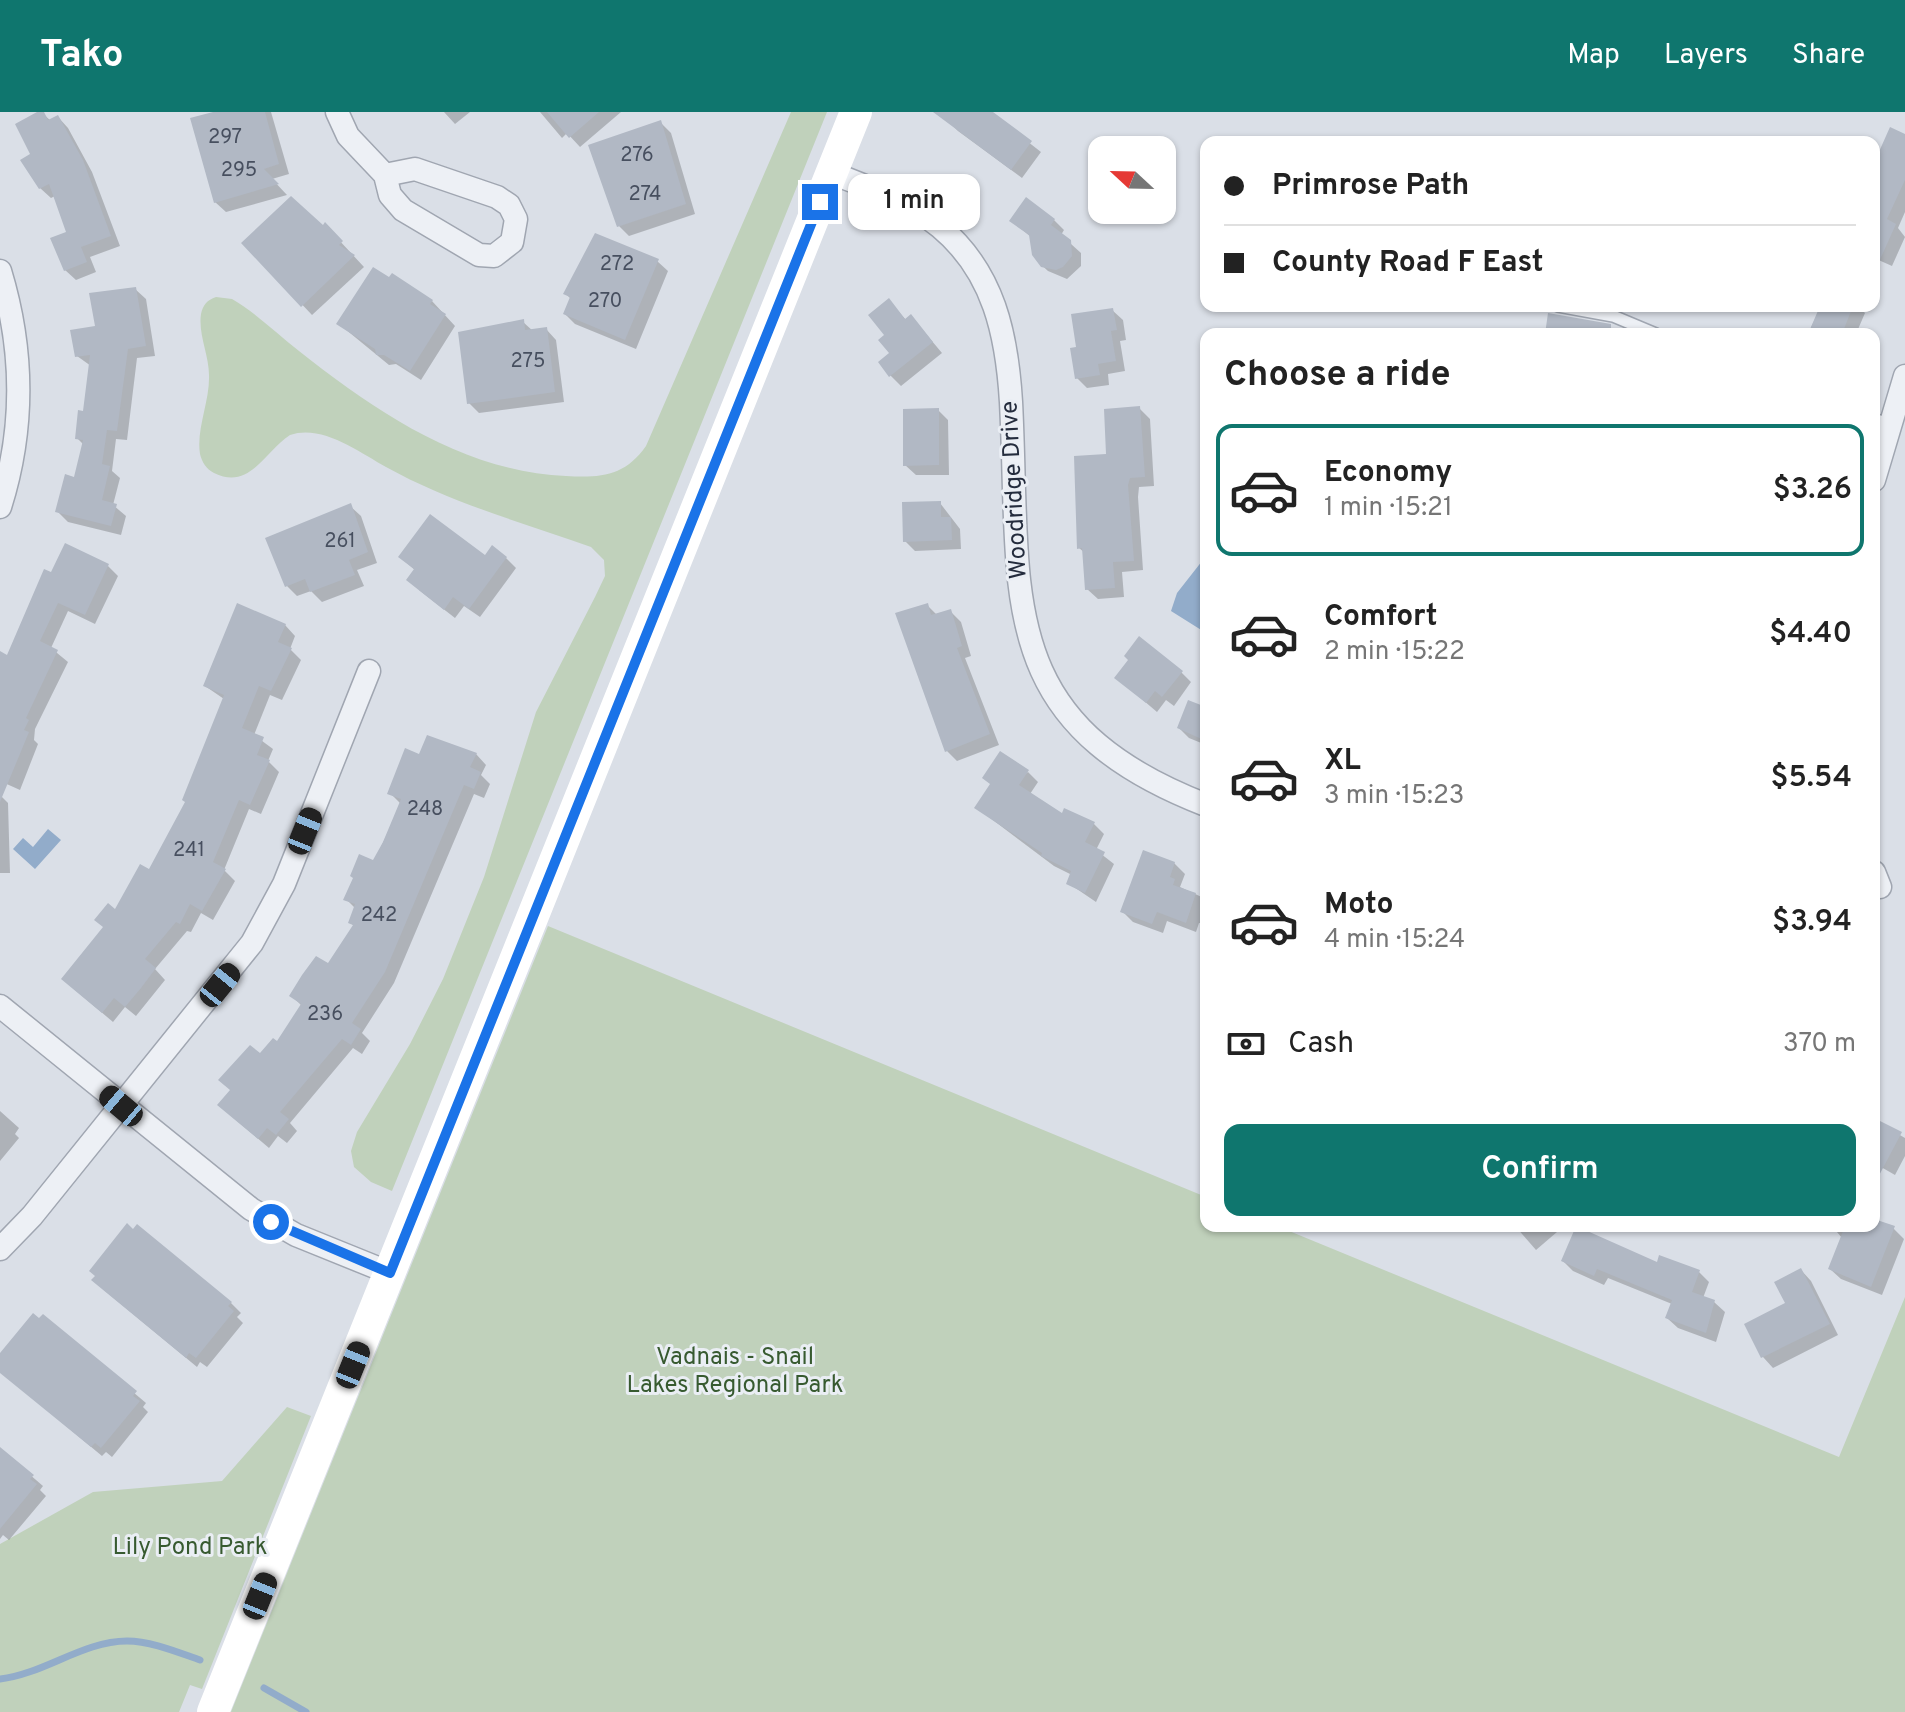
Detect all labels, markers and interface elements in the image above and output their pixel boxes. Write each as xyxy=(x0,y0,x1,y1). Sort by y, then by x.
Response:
text: Tako xyxy=(40,32,123,81)
text: Map xyxy=(1567,38,1620,74)
text: Layers xyxy=(1664,38,1748,74)
text: Share xyxy=(1792,38,1865,74)
house number: 297 xyxy=(208,125,242,151)
north arrow xyxy=(1088,136,1176,224)
map controls xyxy=(1088,136,1176,224)
house number: 276 xyxy=(620,143,654,169)
house number: 295 xyxy=(221,158,257,184)
text: Primrose Path xyxy=(1272,168,1469,205)
callout: 1 min xyxy=(848,174,980,230)
house number: 274 xyxy=(629,182,661,208)
route end xyxy=(802,184,838,220)
text: 1 min xyxy=(883,185,945,218)
text: County Road F East xyxy=(1272,245,1544,282)
house number: 272 xyxy=(600,252,634,278)
house number: 270 xyxy=(588,289,622,315)
house number: 275 xyxy=(511,349,545,375)
text: Choose a ride xyxy=(1224,353,1450,399)
street label: Woodridge Drive xyxy=(995,400,1035,580)
icon: car xyxy=(1228,454,1300,526)
text: Economy xyxy=(1324,455,1452,492)
text: $3.26 xyxy=(1773,472,1852,509)
text: 1 min · 15:21 xyxy=(1324,492,1453,525)
house number: 261 xyxy=(324,529,356,555)
icon: car xyxy=(1228,598,1300,670)
text: Comfort xyxy=(1324,599,1437,636)
text: $4.40 xyxy=(1769,616,1852,653)
text: 2 min · 15:22 xyxy=(1324,636,1465,669)
icon: car xyxy=(1228,742,1300,814)
text: XL xyxy=(1324,743,1361,780)
text: $5.54 xyxy=(1770,760,1852,797)
text: 3 min · 15:23 xyxy=(1324,780,1465,813)
house number: 248 xyxy=(407,797,443,823)
car xyxy=(285,804,325,858)
house number: 241 xyxy=(173,838,205,864)
icon: car xyxy=(1228,886,1300,958)
text: Moto xyxy=(1324,887,1394,924)
house number: 242 xyxy=(361,903,397,929)
text: $3.94 xyxy=(1772,904,1852,941)
text: 4 min · 15:24 xyxy=(1324,924,1465,957)
car xyxy=(196,959,244,1011)
house number: 236 xyxy=(307,1002,343,1028)
icon: cash xyxy=(1224,1022,1268,1066)
text: Cash xyxy=(1288,1026,1354,1063)
text: 370 m xyxy=(1783,1028,1856,1061)
car xyxy=(95,1081,147,1131)
button: Confirm xyxy=(1224,1124,1856,1216)
route start xyxy=(253,1204,289,1240)
car xyxy=(333,1338,373,1392)
park label: Vadnais - Snail Lakes Regional Park xyxy=(627,1343,843,1401)
park label: Lily Pond Park xyxy=(112,1533,268,1563)
car xyxy=(240,1569,280,1623)

